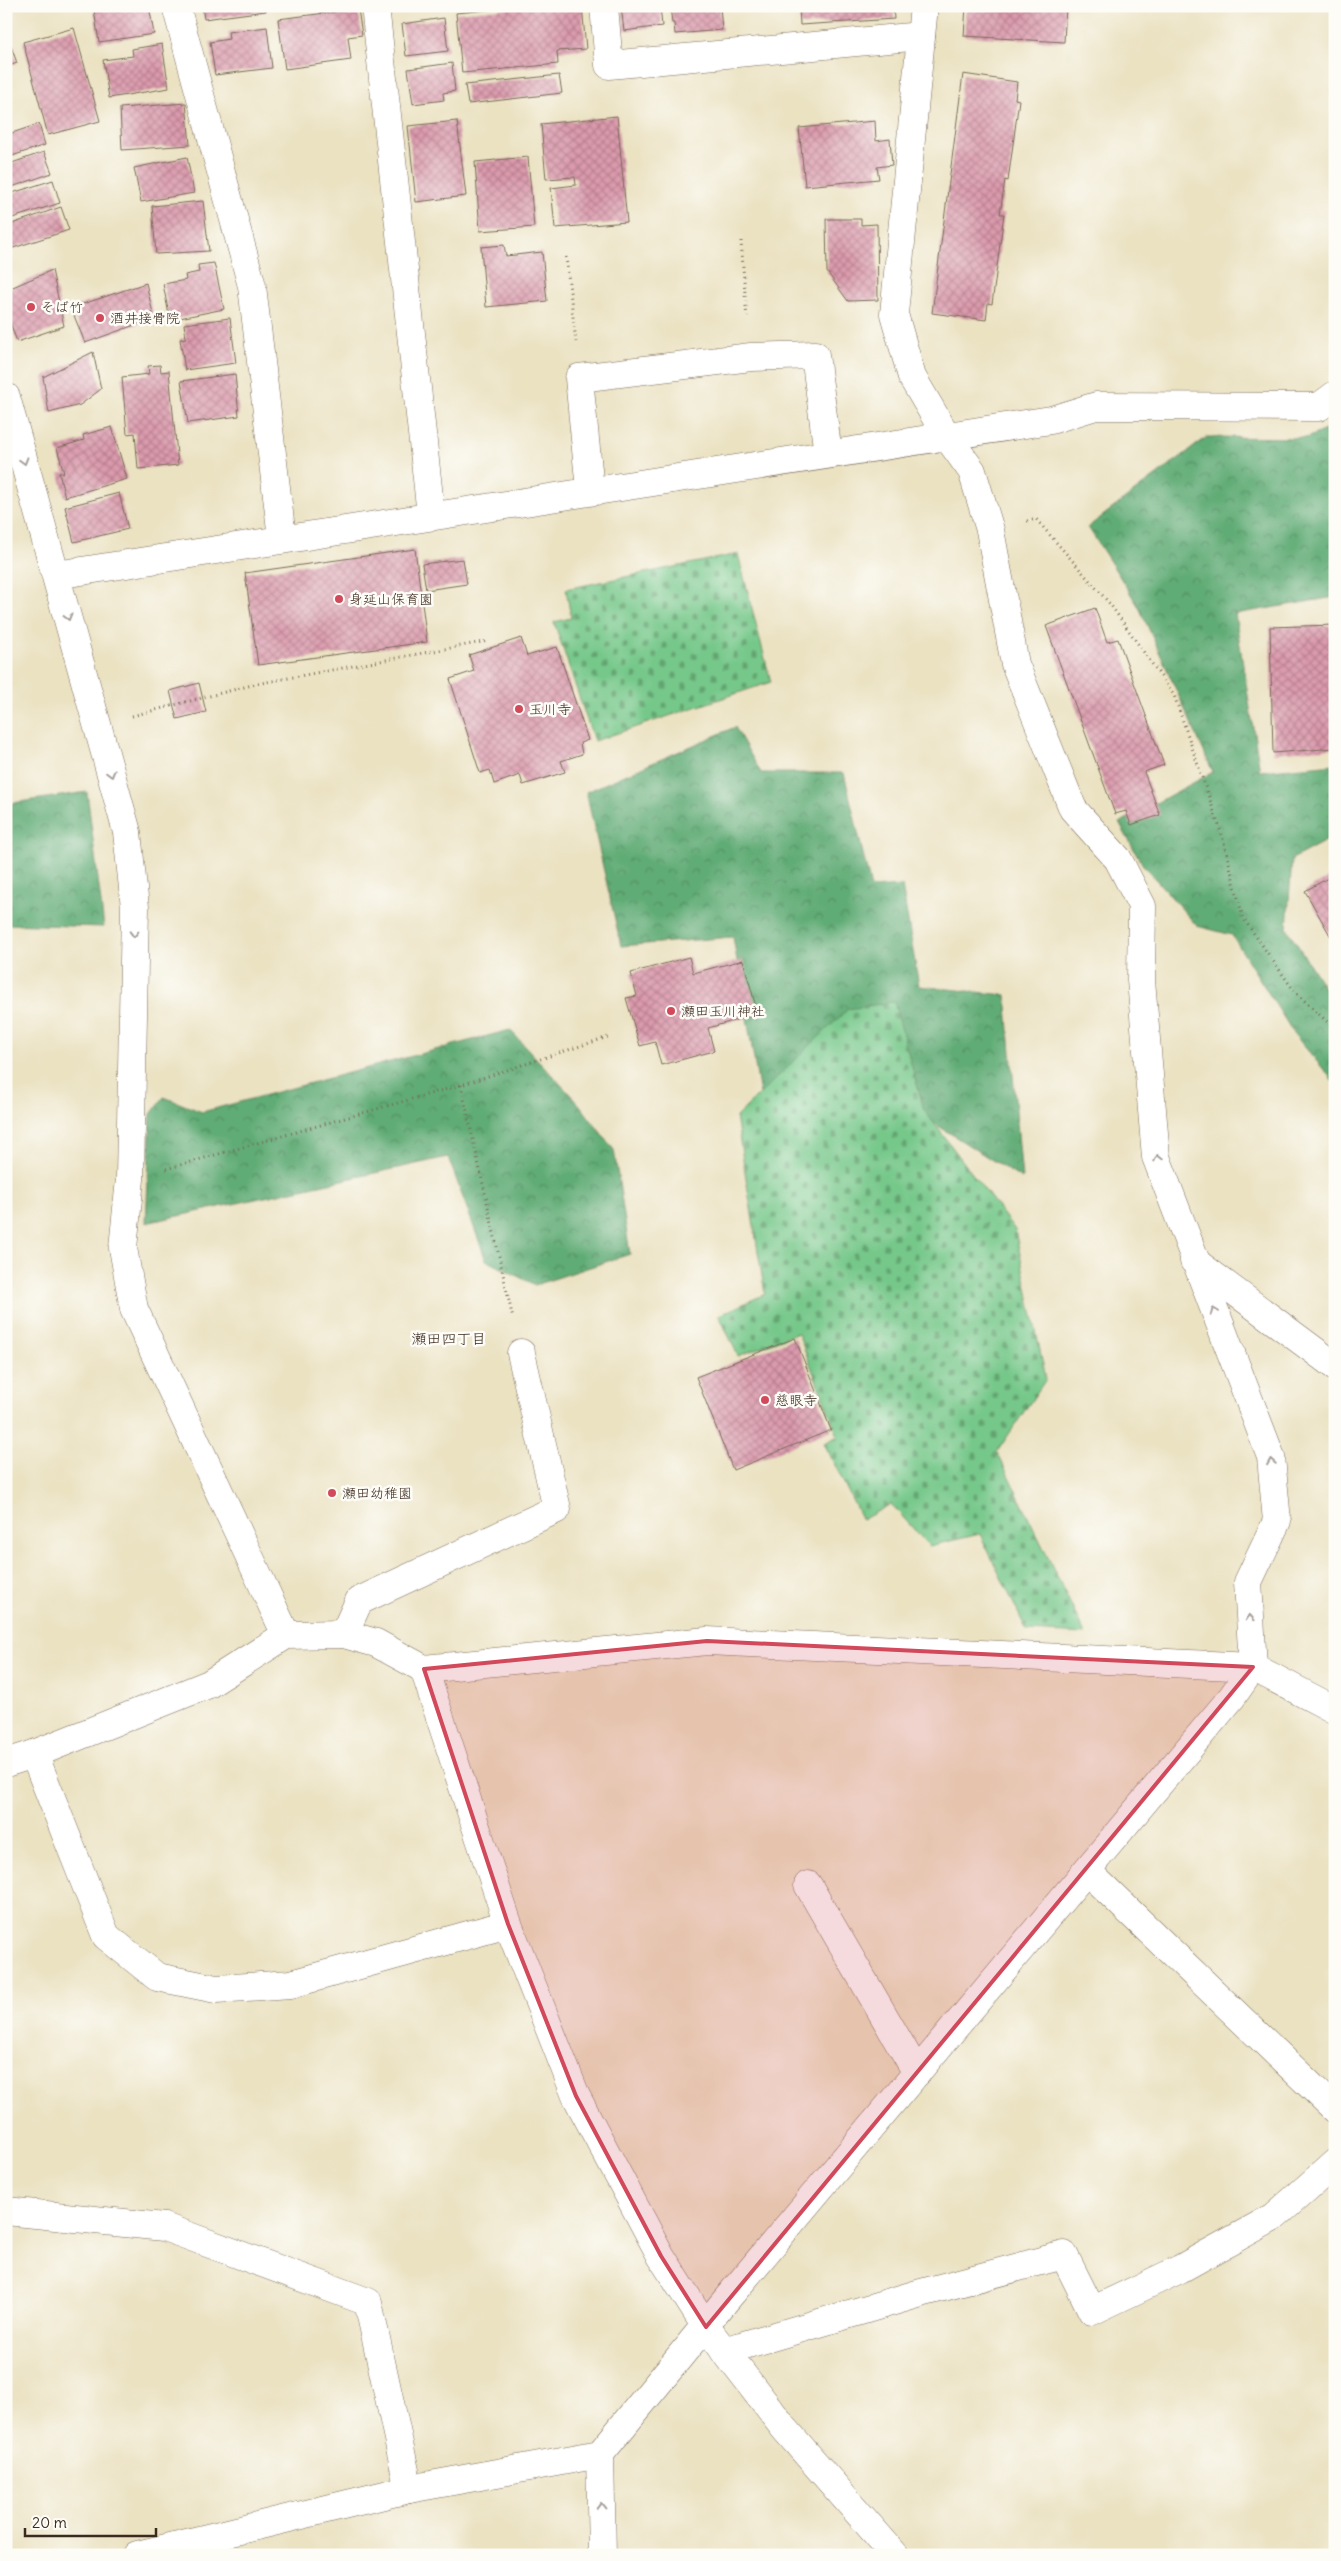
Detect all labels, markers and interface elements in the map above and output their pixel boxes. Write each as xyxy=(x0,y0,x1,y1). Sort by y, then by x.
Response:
place label: そば竹 xyxy=(41,298,83,316)
marker: そば竹 xyxy=(25,301,37,313)
place label: 酒井接骨院 xyxy=(110,309,180,327)
marker: 酒井接骨院 xyxy=(94,312,106,324)
one-way arrow xyxy=(19,456,29,465)
place label: 身延山保育園 xyxy=(349,590,433,608)
marker: 身延山保育園 xyxy=(333,593,345,605)
one-way arrow xyxy=(63,613,73,621)
place label: 玉川寺 xyxy=(529,700,571,718)
marker: 玉川寺 xyxy=(513,703,525,715)
one-way arrow xyxy=(106,769,116,778)
one-way arrow xyxy=(129,930,139,938)
place label: 瀬田玉川神社 xyxy=(681,1002,765,1020)
marker: 瀬田玉川神社 xyxy=(665,1005,677,1017)
one-way arrow xyxy=(1153,1154,1164,1163)
one-way arrow xyxy=(1209,1307,1219,1315)
district label: 瀬田四丁目 xyxy=(411,1329,487,1348)
place label: 慈眼寺 xyxy=(775,1391,817,1409)
marker: 慈眼寺 xyxy=(759,1394,771,1406)
one-way arrow xyxy=(1266,1458,1276,1467)
place label: 瀬田幼稚園 xyxy=(342,1484,412,1502)
marker: 瀬田幼稚園 xyxy=(326,1487,338,1499)
one-way arrow xyxy=(1245,1614,1256,1622)
one-way arrow xyxy=(596,2502,606,2510)
scale bar xyxy=(25,2506,156,2538)
text: 20 m xyxy=(32,2513,67,2532)

